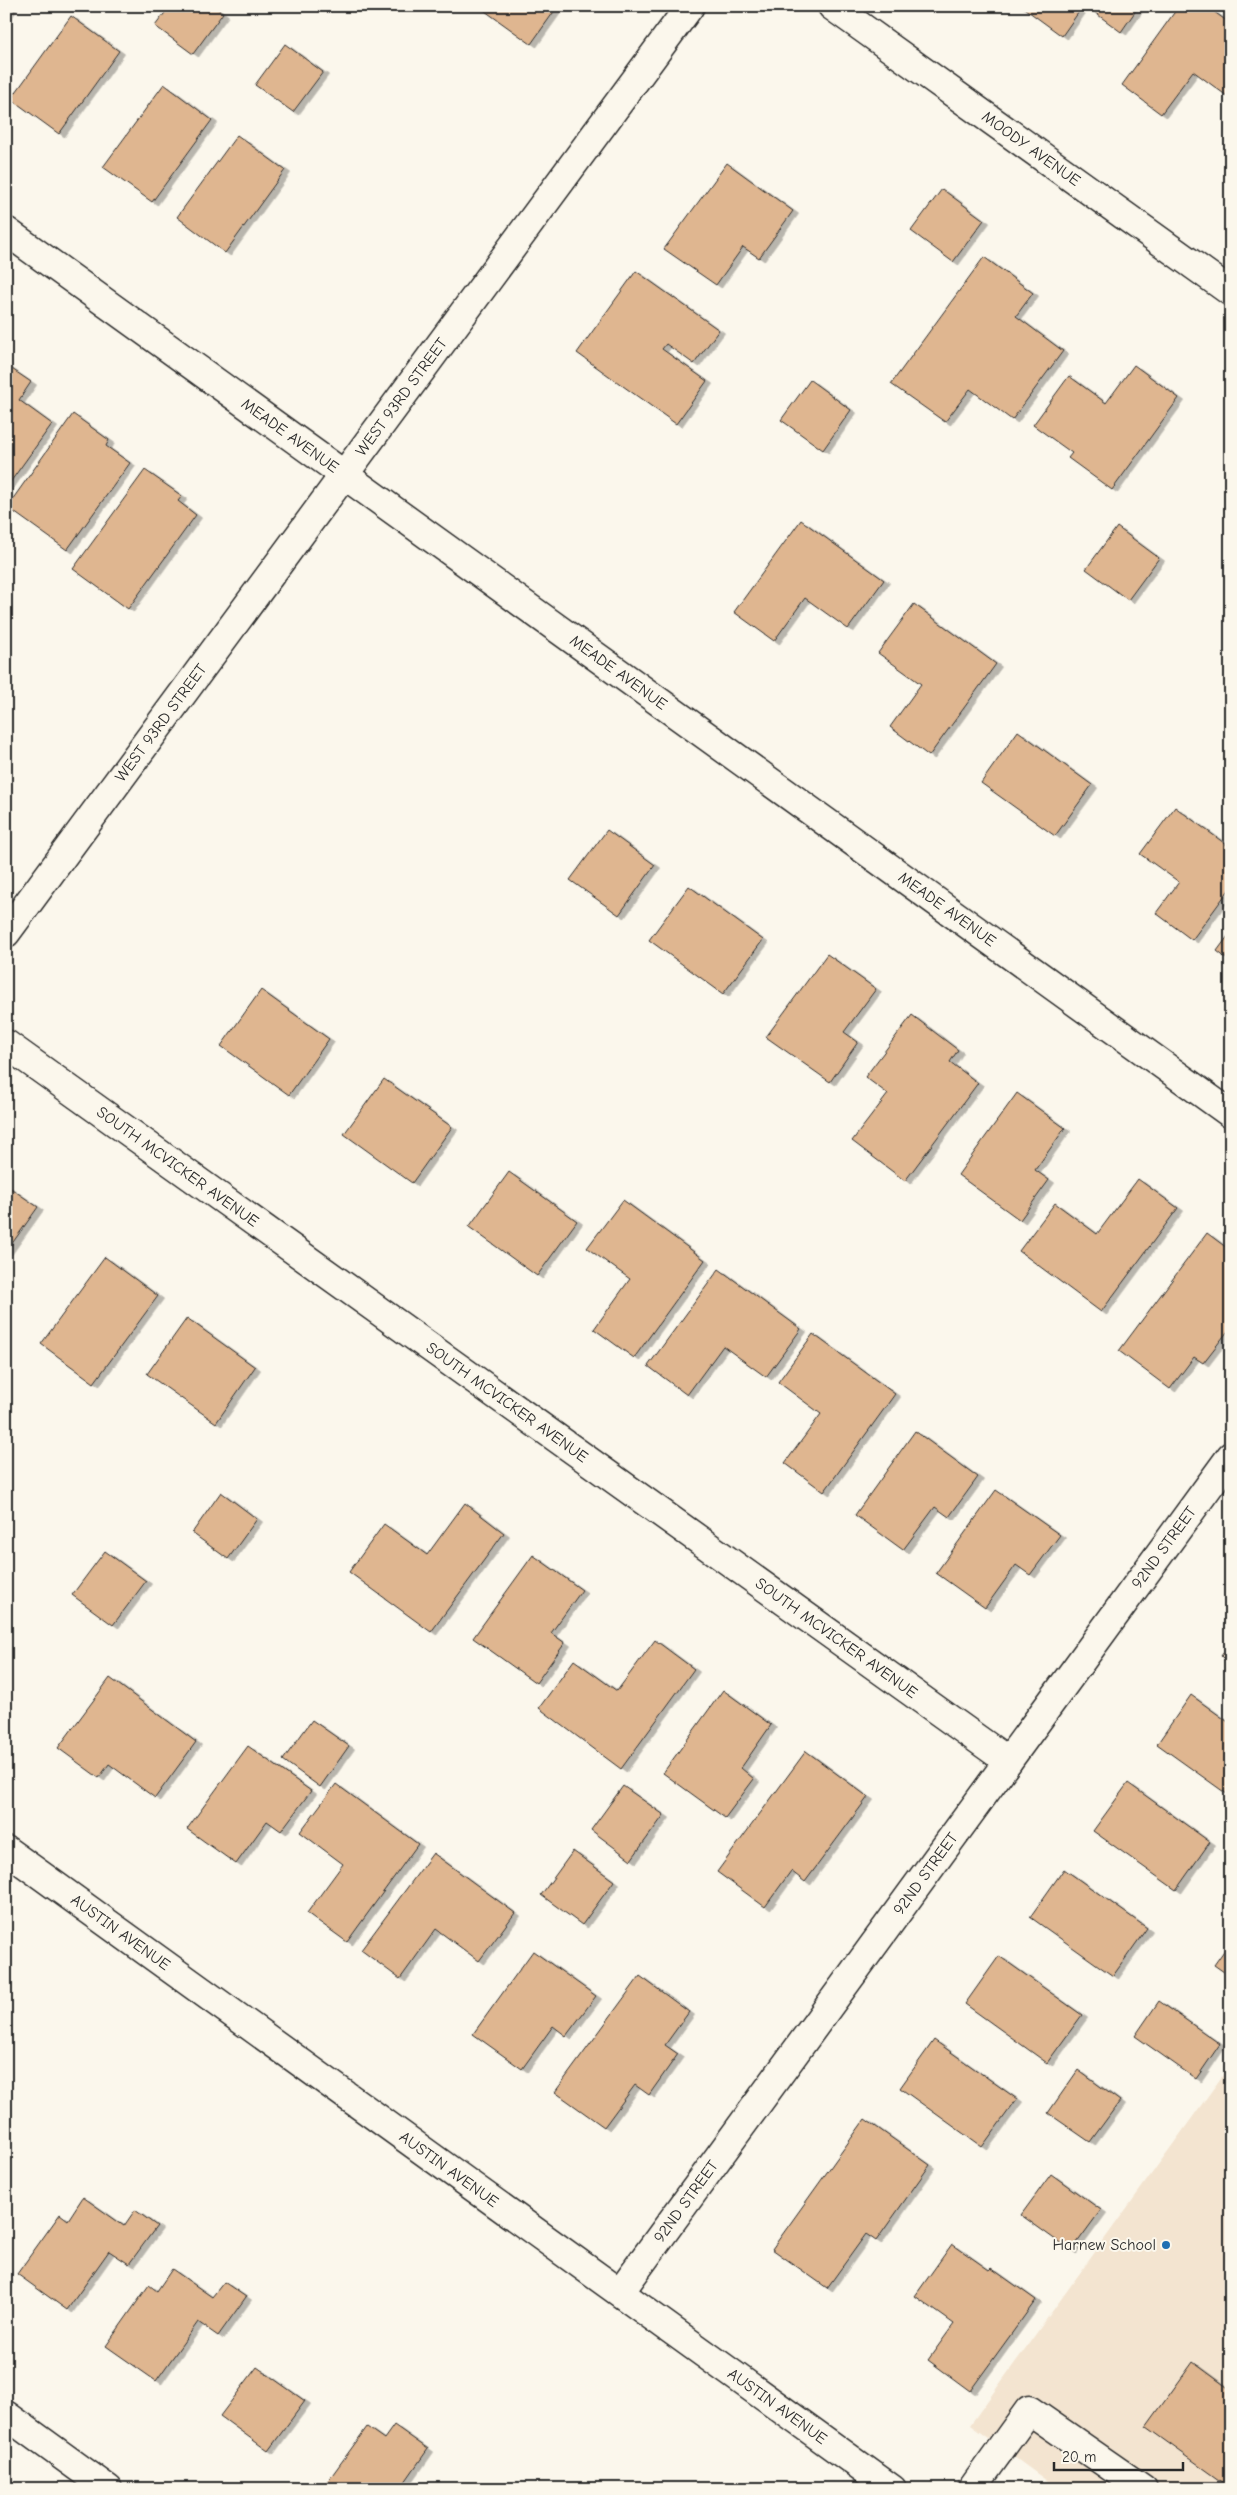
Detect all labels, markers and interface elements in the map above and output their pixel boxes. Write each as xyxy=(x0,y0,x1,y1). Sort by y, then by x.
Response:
street label: MOODY AVENUE xyxy=(979,107,1084,190)
street label: WEST 93RD STREET xyxy=(352,334,451,460)
street label: MEADE AVENUE xyxy=(238,395,342,477)
street label: MEADE AVENUE xyxy=(566,631,671,714)
street label: WEST 93RD STREET xyxy=(112,660,211,786)
street label: MEADE AVENUE xyxy=(895,868,999,951)
street label: SOUTH MCVICKER AVENUE xyxy=(93,1103,262,1231)
street label: SOUTH MCVICKER AVENUE xyxy=(423,1339,592,1467)
street label: 92ND STREET xyxy=(1128,1503,1200,1592)
street label: SOUTH MCVICKER AVENUE xyxy=(752,1574,921,1702)
street label: 92ND STREET xyxy=(890,1829,962,1918)
street label: AUSTIN AVENUE xyxy=(67,1891,174,1974)
street label: AUSTIN AVENUE xyxy=(396,2128,502,2211)
street label: 92ND STREET xyxy=(650,2156,722,2246)
place label: Harnew School xyxy=(1052,2236,1156,2254)
marker: Harnew School xyxy=(1160,2239,1172,2251)
street label: AUSTIN AVENUE xyxy=(724,2365,831,2448)
scale bar xyxy=(1054,2440,1183,2472)
text: 20 m xyxy=(1062,2448,1096,2466)

